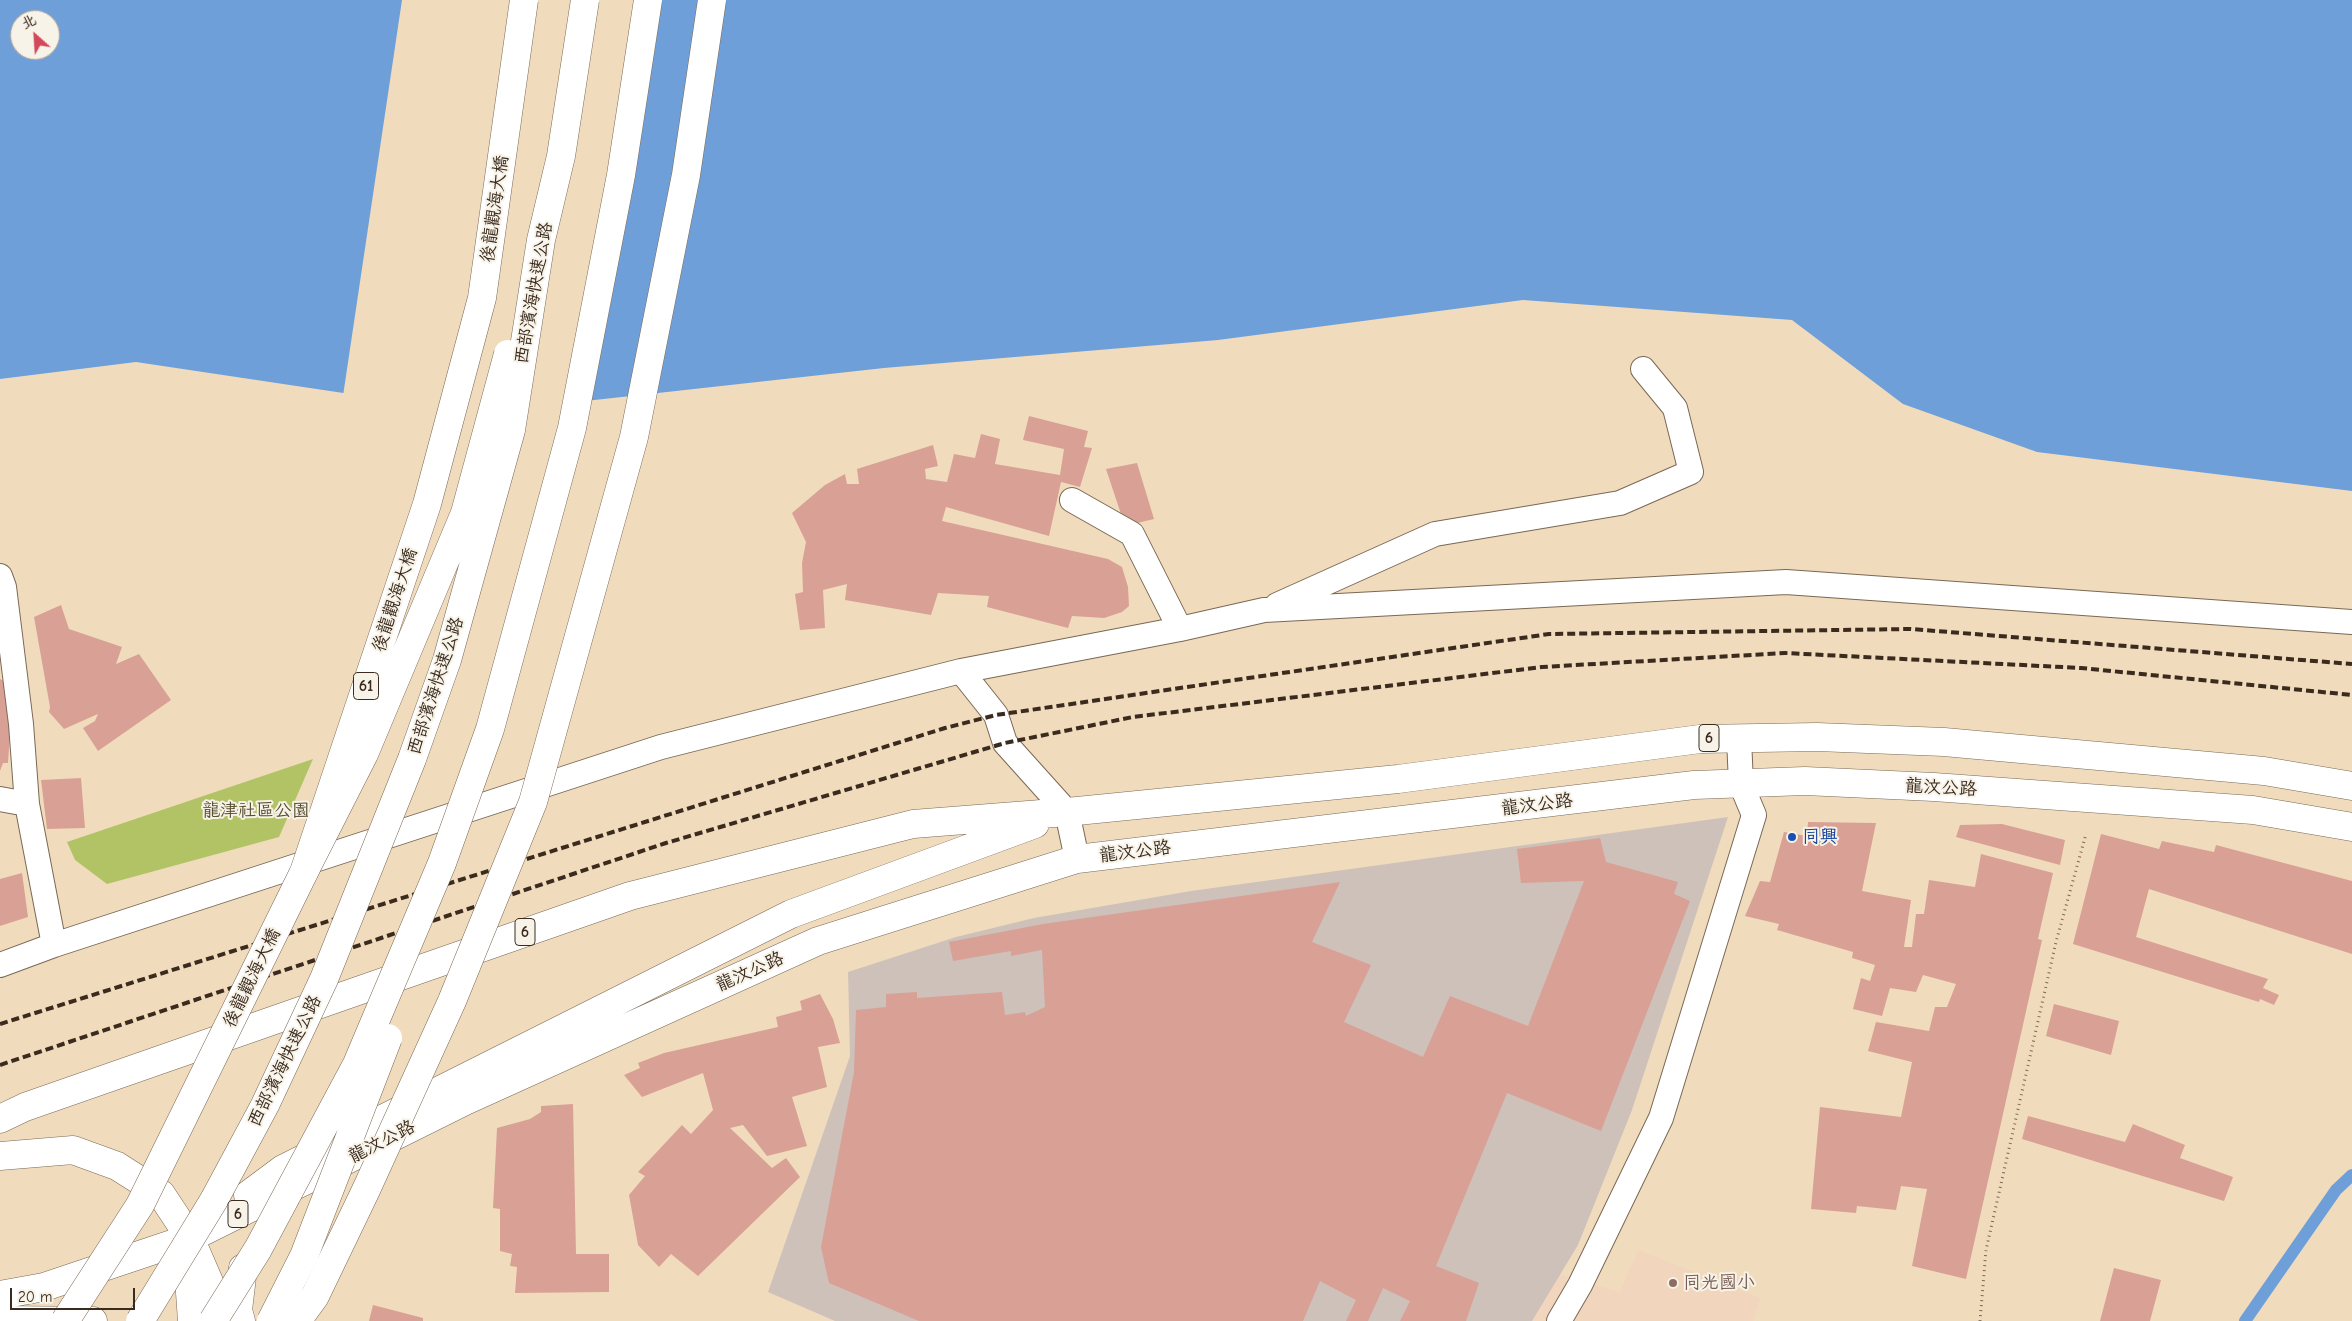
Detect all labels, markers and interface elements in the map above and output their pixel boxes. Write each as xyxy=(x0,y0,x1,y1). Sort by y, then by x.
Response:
north arrow xyxy=(10,10,60,60)
text: 北 xyxy=(19,11,39,33)
street label: 後龍觀海大橋 xyxy=(477,154,513,264)
street label: 西部濱海快速公路 xyxy=(511,220,557,366)
street label: 後龍觀海大橋 xyxy=(368,545,422,655)
street label: 西部濱海快速公路 xyxy=(403,614,469,758)
road number: 61 xyxy=(354,672,378,699)
road number: 6 xyxy=(1699,724,1719,751)
street label: 龍汶公路 xyxy=(1904,775,1978,801)
street label: 龍汶公路 xyxy=(1500,790,1574,820)
park label: 龍津社區公園 xyxy=(202,800,310,822)
place label: 同興 xyxy=(1802,826,1838,848)
marker: 同興 xyxy=(1786,831,1798,843)
street label: 龍汶公路 xyxy=(1098,837,1172,867)
road number: 6 xyxy=(515,919,535,946)
street label: 後龍觀海大橋 xyxy=(219,925,285,1031)
street label: 龍汶公路 xyxy=(713,947,787,997)
street label: 西部濱海快速公路 xyxy=(244,992,326,1130)
street label: 龍汶公路 xyxy=(345,1116,419,1168)
road number: 6 xyxy=(228,1200,248,1228)
place label: 同光國小 xyxy=(1683,1272,1755,1294)
marker: 同光國小 xyxy=(1667,1277,1679,1289)
scale bar xyxy=(12,1278,138,1310)
text: 20 m xyxy=(18,1288,52,1306)

